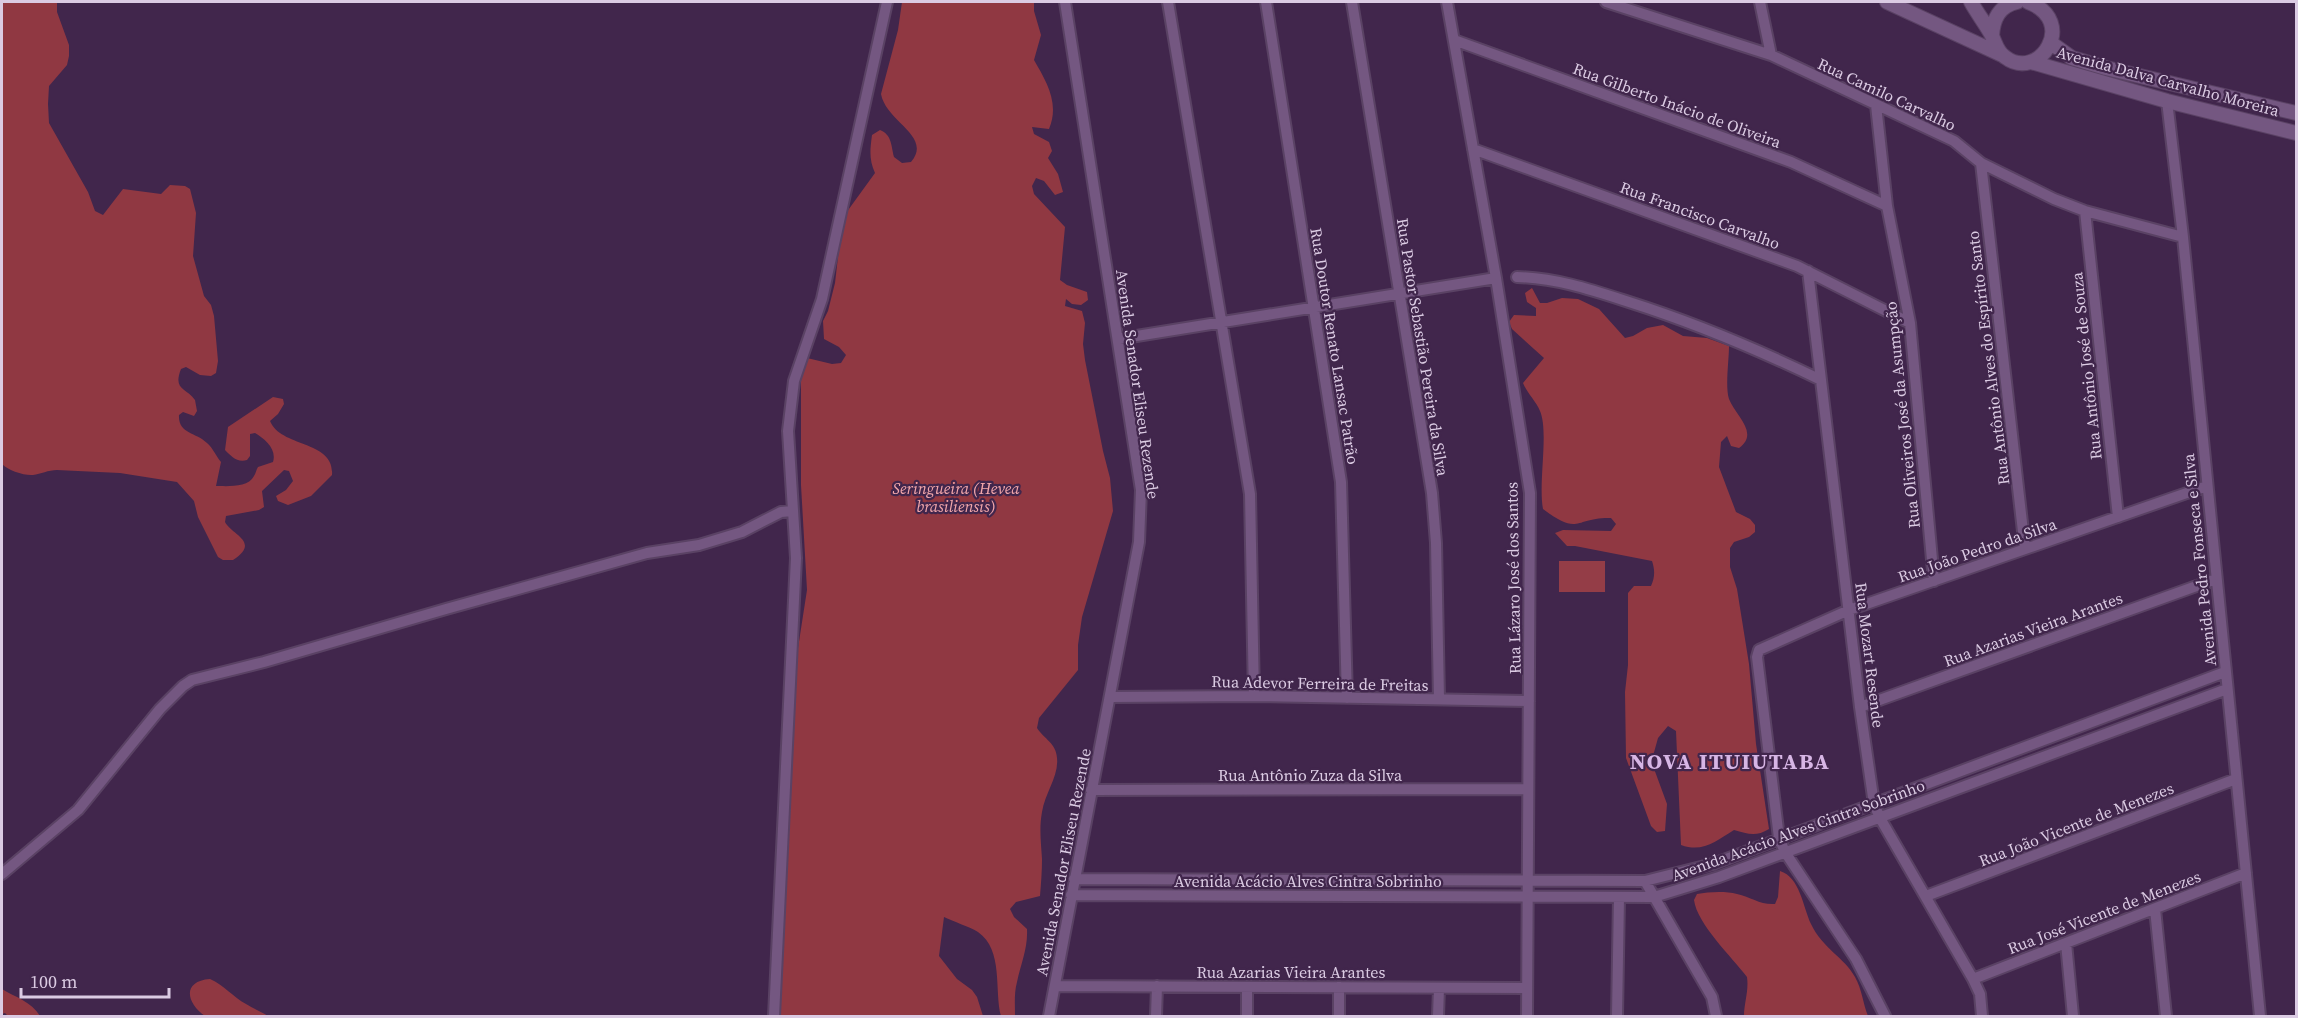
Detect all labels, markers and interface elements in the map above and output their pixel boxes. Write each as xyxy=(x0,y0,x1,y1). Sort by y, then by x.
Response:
street label: Avenida Dalva Carvalho Moreira xyxy=(2054,41,2283,122)
street label: Rua Camilo Carvalho xyxy=(1814,52,1960,136)
street label: Rua Gilberto Inácio de Oliveira xyxy=(1570,57,1785,153)
street label: Rua Francisco Carvalho xyxy=(1617,176,1783,254)
street label: Rua Pastor Sebastião Pereira da Silva xyxy=(1392,216,1454,479)
street label: Rua Doutor Renato Lansac Patrão xyxy=(1305,226,1365,466)
street label: Rua Antônio Alves do Espírito Santo xyxy=(1961,230,2014,486)
street label: Avenida Senador Eliseu Rezende xyxy=(1111,268,1165,500)
street label: Rua Antônio José de Souza xyxy=(2065,270,2107,461)
street label: Rua Oliveiros José da Asumpção xyxy=(1879,300,1925,530)
street label: Avenida Pedro Fonseca e Silva xyxy=(2177,452,2221,667)
park label: Seringueira (Hevea brasiliensis) xyxy=(892,477,1020,517)
street label: Rua Lázaro José dos Santos xyxy=(1500,482,1526,674)
street label: Rua João Pedro da Silva xyxy=(1895,512,2060,587)
street label: Rua Mozart Resende xyxy=(1850,581,1890,729)
street label: Rua Azarias Vieira Arantes xyxy=(1940,586,2126,672)
street label: Rua Adevor Ferreira de Freitas xyxy=(1211,670,1429,696)
street label: Avenida Senador Eliseu Rezende xyxy=(1030,746,1096,978)
district label: NOVA ITUIUTABA xyxy=(1630,746,1830,776)
street label: Rua Antônio Zuza da Silva xyxy=(1218,764,1403,786)
street label: Avenida Acácio Alves Cintra Sobrinho xyxy=(1668,774,1928,886)
street label: Rua João Vicente de Menezes xyxy=(1975,777,2177,871)
street label: Rua José Vicente de Menezes xyxy=(2004,865,2204,959)
street label: Avenida Acácio Alves Cintra Sobrinho xyxy=(1174,870,1442,892)
scale bar xyxy=(21,961,170,999)
street label: Rua Azarias Vieira Arantes xyxy=(1197,961,1386,983)
text: 100 m xyxy=(30,969,77,994)

